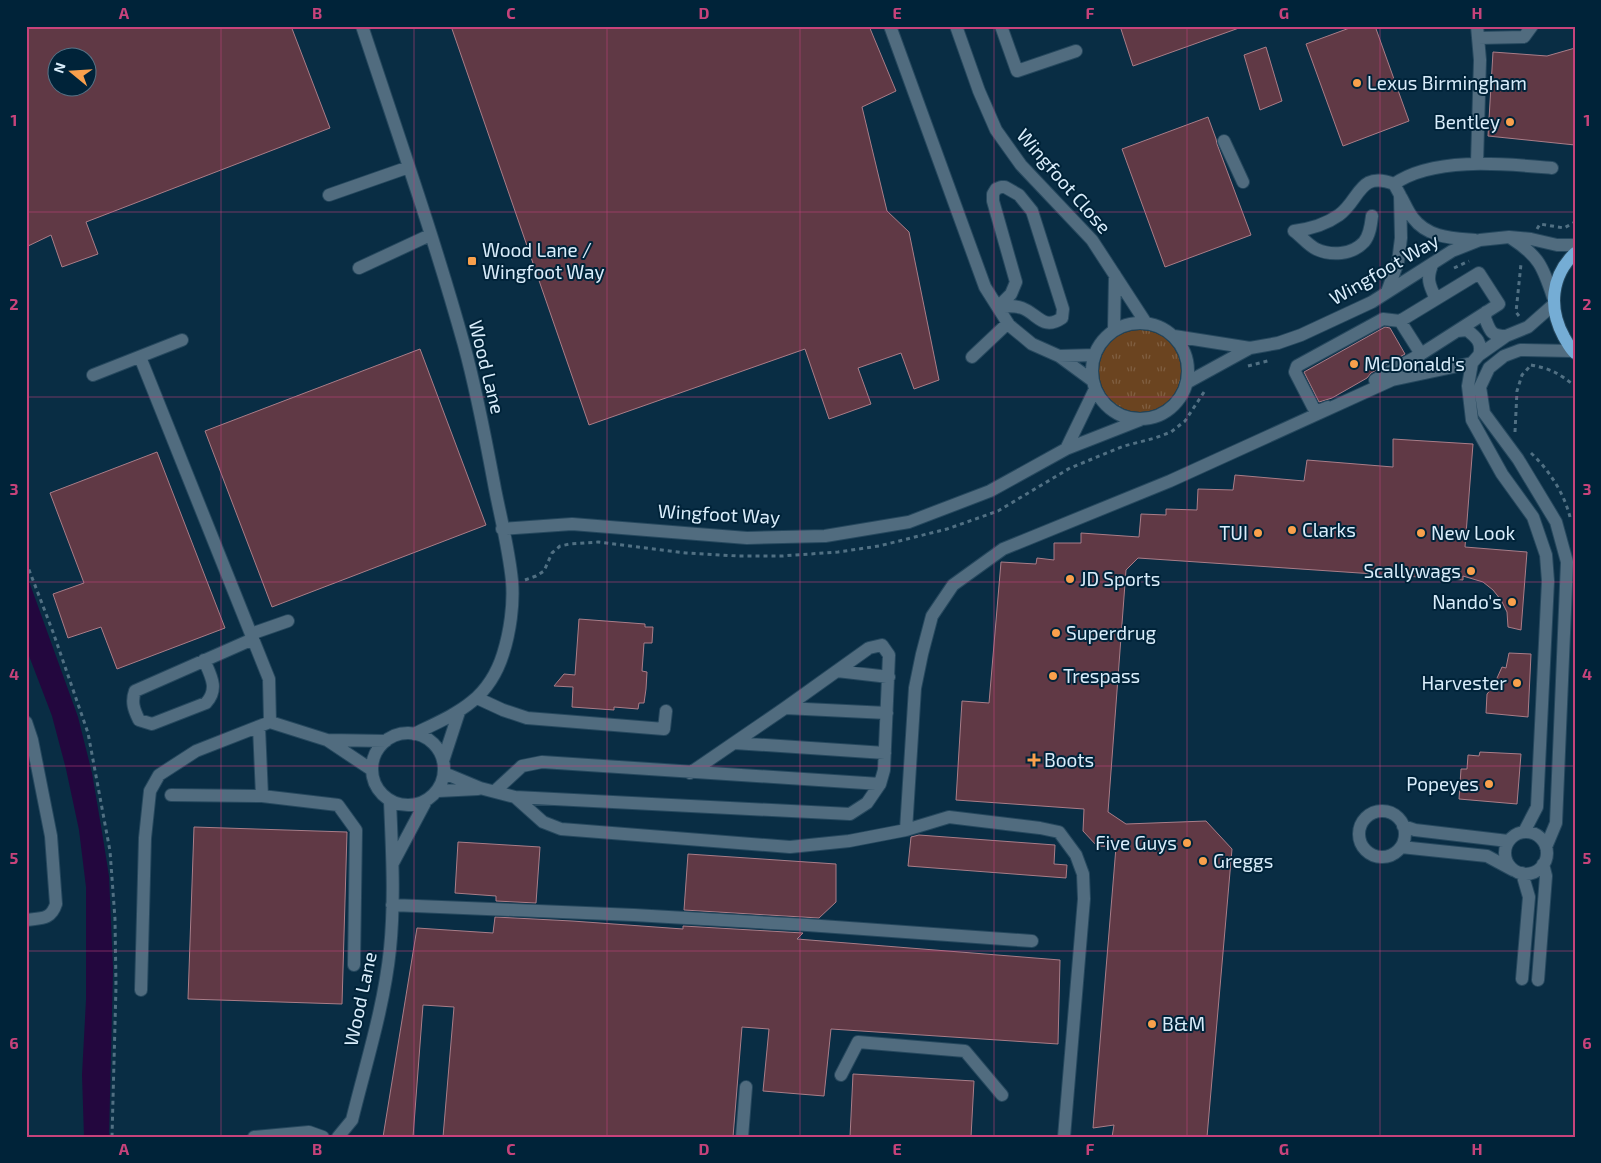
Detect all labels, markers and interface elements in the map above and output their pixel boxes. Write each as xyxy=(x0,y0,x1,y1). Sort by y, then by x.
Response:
text: A xyxy=(119,3,130,22)
text: B xyxy=(312,3,322,22)
text: C xyxy=(506,3,516,22)
text: D xyxy=(699,3,710,22)
text: E xyxy=(892,3,902,22)
text: F xyxy=(1086,3,1095,22)
text: G xyxy=(1279,3,1289,22)
text: H xyxy=(1471,3,1483,22)
north arrow xyxy=(48,48,98,98)
text: N xyxy=(50,60,69,75)
place label: Lexus Birmingham xyxy=(1367,71,1527,94)
marker: Lexus Birmingham xyxy=(1351,77,1363,89)
text: 1 xyxy=(11,110,17,129)
place label: Bentley xyxy=(1434,110,1500,133)
text: 1 xyxy=(1584,110,1590,129)
marker: Bentley xyxy=(1504,116,1516,128)
street label: Wingfoot Close xyxy=(1013,123,1116,238)
street label: Wingfoot Way xyxy=(1325,228,1443,309)
place label: Wood Lane / Wingfoot Way xyxy=(482,238,605,283)
marker: Wood Lane / Wingfoot Way xyxy=(466,255,478,267)
text: 2 xyxy=(9,294,19,313)
text: 2 xyxy=(1582,294,1592,313)
street label: Wood Lane xyxy=(465,318,510,416)
place label: McDonald's xyxy=(1364,352,1465,375)
marker: McDonald's xyxy=(1348,358,1360,370)
text: 3 xyxy=(9,479,19,498)
text: 3 xyxy=(1582,479,1592,498)
street label: Wingfoot Way xyxy=(657,499,781,528)
place label: Clarks xyxy=(1302,518,1356,541)
place label: TUI xyxy=(1219,521,1248,544)
place label: New Look xyxy=(1431,521,1515,544)
marker: Clarks xyxy=(1286,524,1298,536)
marker: TUI xyxy=(1252,527,1264,539)
marker: New Look xyxy=(1415,527,1427,539)
place label: Scallywags xyxy=(1363,559,1461,582)
marker: Scallywags xyxy=(1465,565,1477,577)
place label: JD Sports xyxy=(1080,567,1160,590)
marker: JD Sports xyxy=(1064,573,1076,585)
place label: Nando's xyxy=(1432,590,1502,613)
marker: Nando's xyxy=(1506,596,1518,608)
place label: Superdrug xyxy=(1066,621,1156,644)
marker: Superdrug xyxy=(1050,627,1062,639)
text: 4 xyxy=(9,664,19,683)
place label: Trespass xyxy=(1063,664,1140,687)
text: 4 xyxy=(1582,664,1592,683)
marker: Trespass xyxy=(1047,670,1059,682)
place label: Harvester xyxy=(1421,671,1507,694)
marker: Harvester xyxy=(1511,677,1523,689)
place label: Boots xyxy=(1044,748,1094,771)
marker: Boots xyxy=(1028,754,1040,766)
place label: Popeyes xyxy=(1406,772,1479,795)
marker: Popeyes xyxy=(1483,778,1495,790)
place label: Five Guys xyxy=(1095,831,1177,854)
marker: Five Guys xyxy=(1181,837,1193,849)
text: 5 xyxy=(10,848,19,867)
text: 5 xyxy=(1583,848,1592,867)
place label: Greggs xyxy=(1213,849,1273,872)
marker: Greggs xyxy=(1197,855,1209,867)
street label: Wood Lane xyxy=(338,950,381,1048)
place label: B&M xyxy=(1162,1012,1205,1035)
marker: B&M xyxy=(1146,1018,1158,1030)
text: 6 xyxy=(9,1033,19,1052)
text: 6 xyxy=(1582,1033,1592,1052)
text: A xyxy=(119,1139,130,1158)
text: B xyxy=(312,1139,322,1158)
text: C xyxy=(506,1139,516,1158)
text: D xyxy=(699,1139,710,1158)
text: E xyxy=(892,1139,902,1158)
text: F xyxy=(1086,1139,1095,1158)
text: G xyxy=(1279,1139,1289,1158)
text: H xyxy=(1471,1139,1483,1158)

